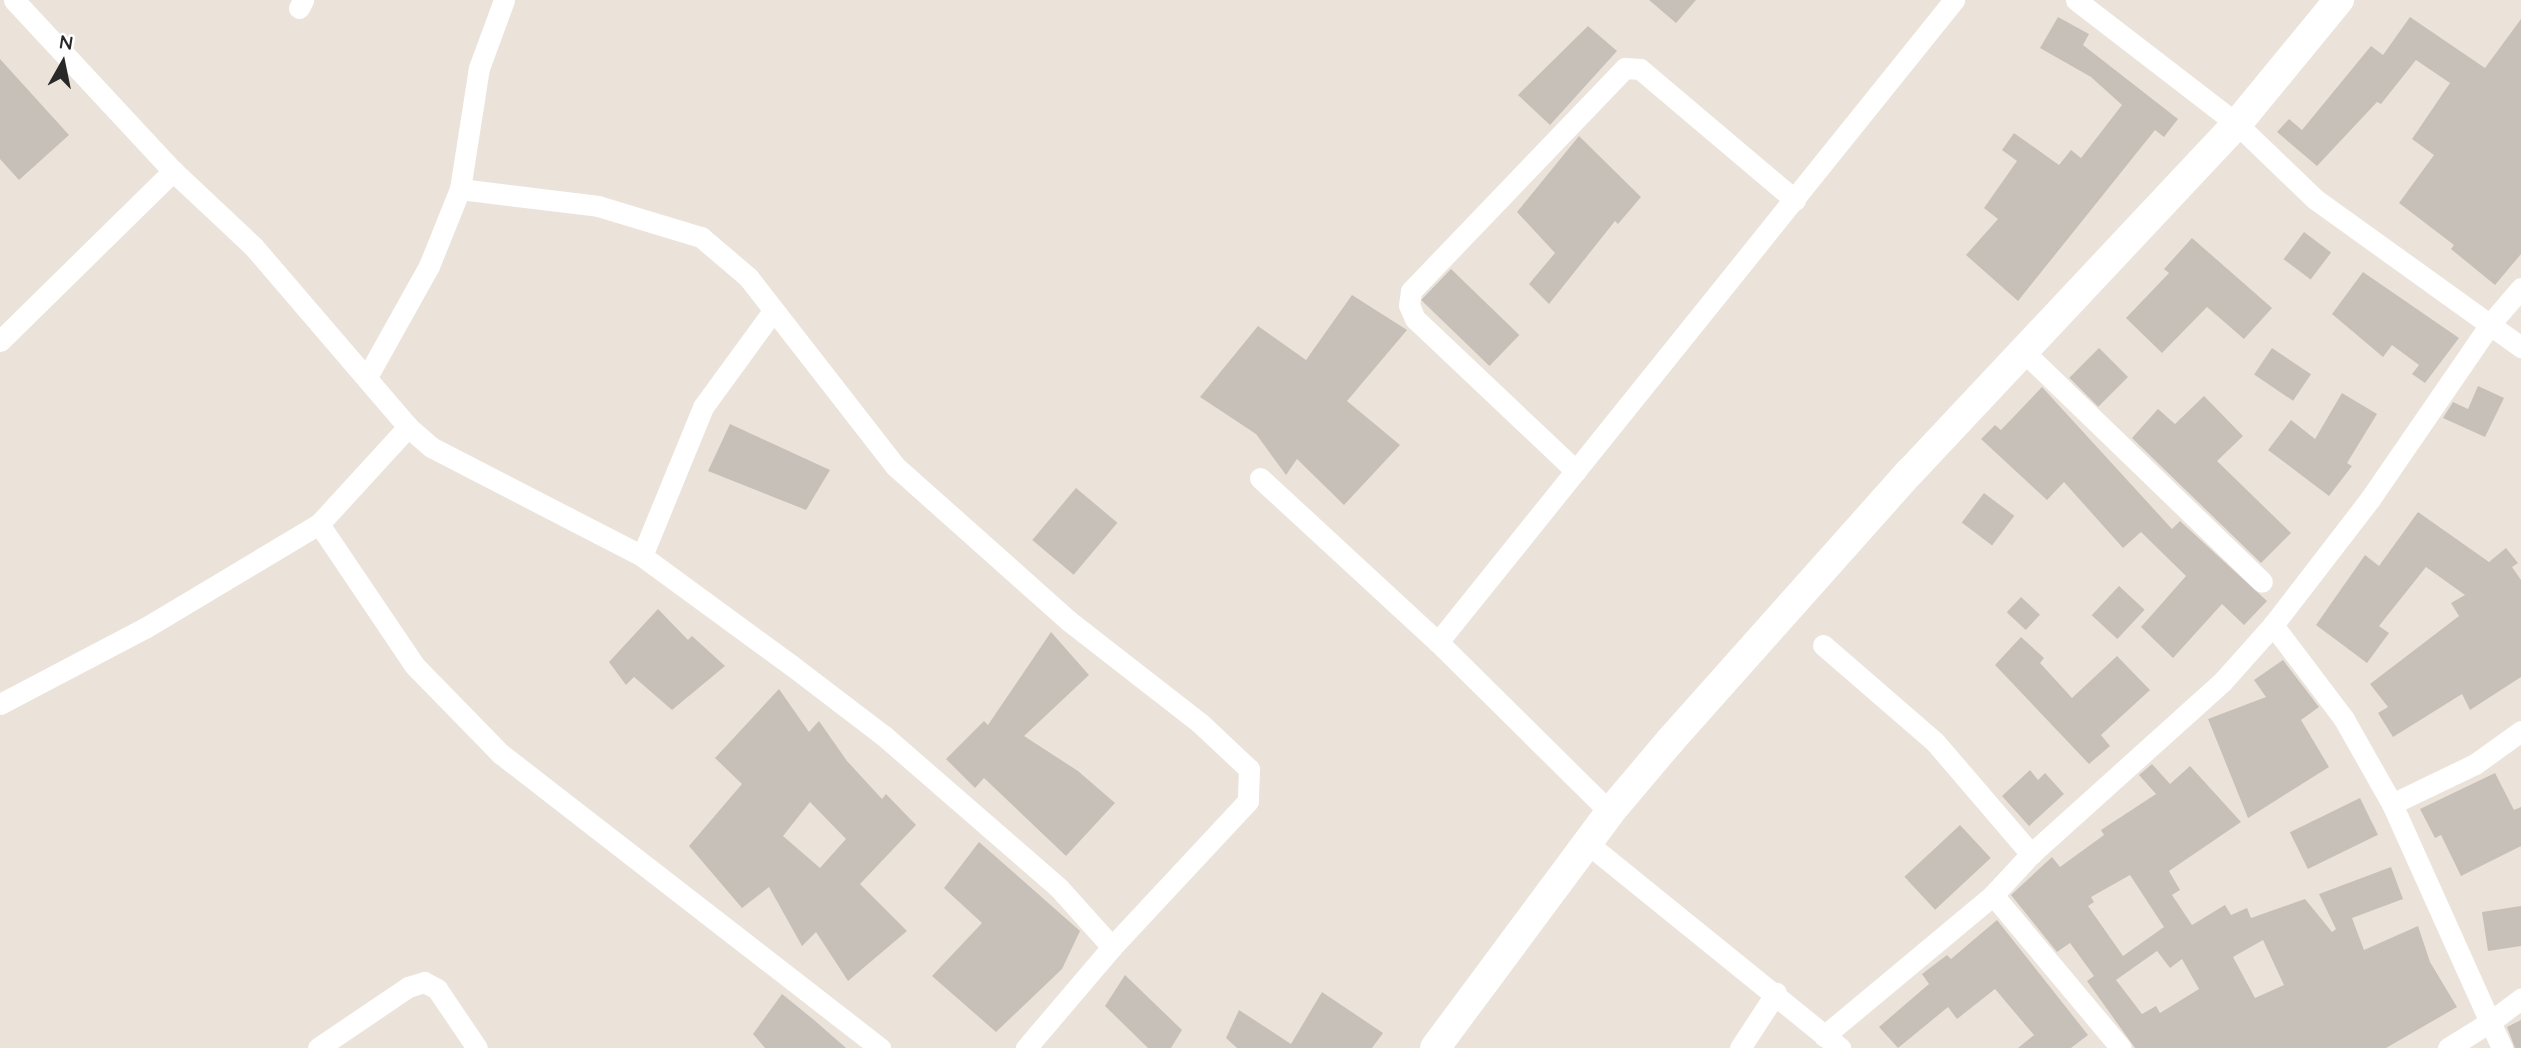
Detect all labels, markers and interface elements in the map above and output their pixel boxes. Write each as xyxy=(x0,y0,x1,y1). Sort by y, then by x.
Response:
north arrow xyxy=(28,28,98,98)
text: N xyxy=(58,29,75,55)

